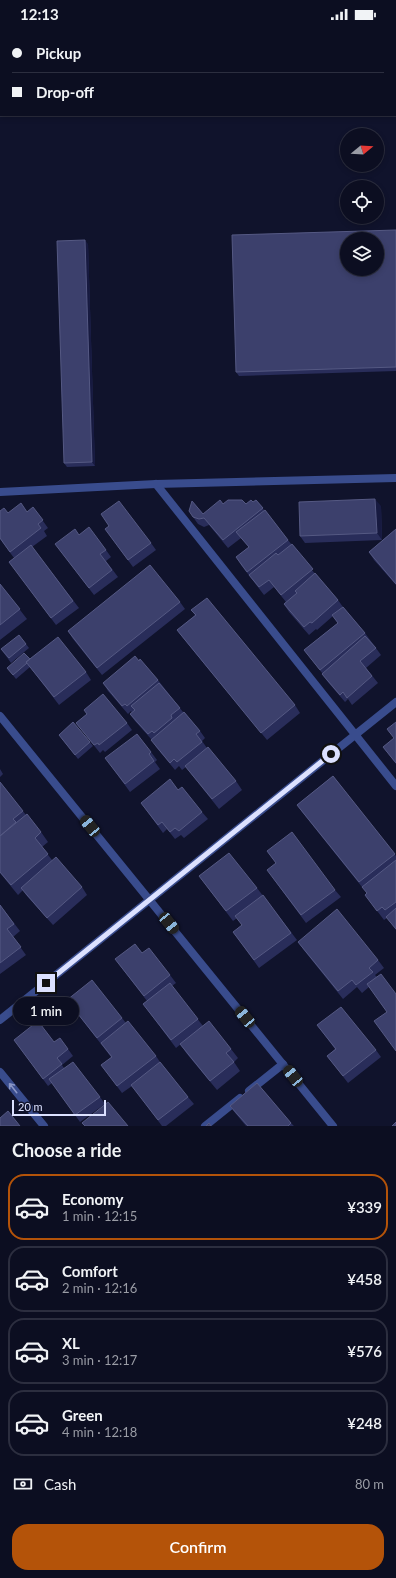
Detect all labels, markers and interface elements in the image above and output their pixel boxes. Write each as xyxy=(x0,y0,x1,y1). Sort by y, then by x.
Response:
text: 12:13 xyxy=(20,5,59,23)
text: Pickup xyxy=(36,44,81,62)
text: Drop-off xyxy=(36,83,94,101)
north arrow xyxy=(340,128,384,172)
map controls xyxy=(340,128,384,276)
button: locate xyxy=(340,180,384,224)
button: layers xyxy=(340,232,384,276)
route start xyxy=(322,745,340,763)
car xyxy=(78,813,102,839)
car xyxy=(157,910,181,936)
route end xyxy=(37,974,55,992)
callout: 1 min xyxy=(13,997,79,1025)
text: 1 min xyxy=(30,1003,62,1019)
car xyxy=(233,1004,257,1030)
car xyxy=(281,1063,305,1089)
one-way arrow xyxy=(9,1083,18,1094)
scale bar xyxy=(12,1098,106,1117)
text: 20 m xyxy=(18,1100,43,1113)
text: Choose a ride xyxy=(12,1139,121,1161)
icon: car xyxy=(14,1189,50,1225)
text: Economy xyxy=(62,1190,123,1208)
text: ¥339 xyxy=(347,1198,382,1216)
text: 1 min · 12:15 xyxy=(62,1208,137,1224)
icon: car xyxy=(14,1261,50,1297)
text: Comfort xyxy=(62,1262,118,1280)
text: ¥458 xyxy=(347,1270,382,1288)
text: 2 min · 12:16 xyxy=(62,1280,137,1296)
icon: car xyxy=(14,1333,50,1369)
text: XL xyxy=(62,1334,80,1352)
text: ¥576 xyxy=(347,1342,382,1360)
text: 3 min · 12:17 xyxy=(62,1352,137,1368)
icon: car xyxy=(14,1405,50,1441)
text: Green xyxy=(62,1406,103,1424)
text: ¥248 xyxy=(347,1414,382,1432)
text: 4 min · 12:18 xyxy=(62,1424,137,1440)
icon: cash xyxy=(12,1473,34,1495)
text: Cash xyxy=(44,1475,76,1493)
text: 80 m xyxy=(355,1476,384,1492)
button: Confirm xyxy=(12,1524,384,1570)

